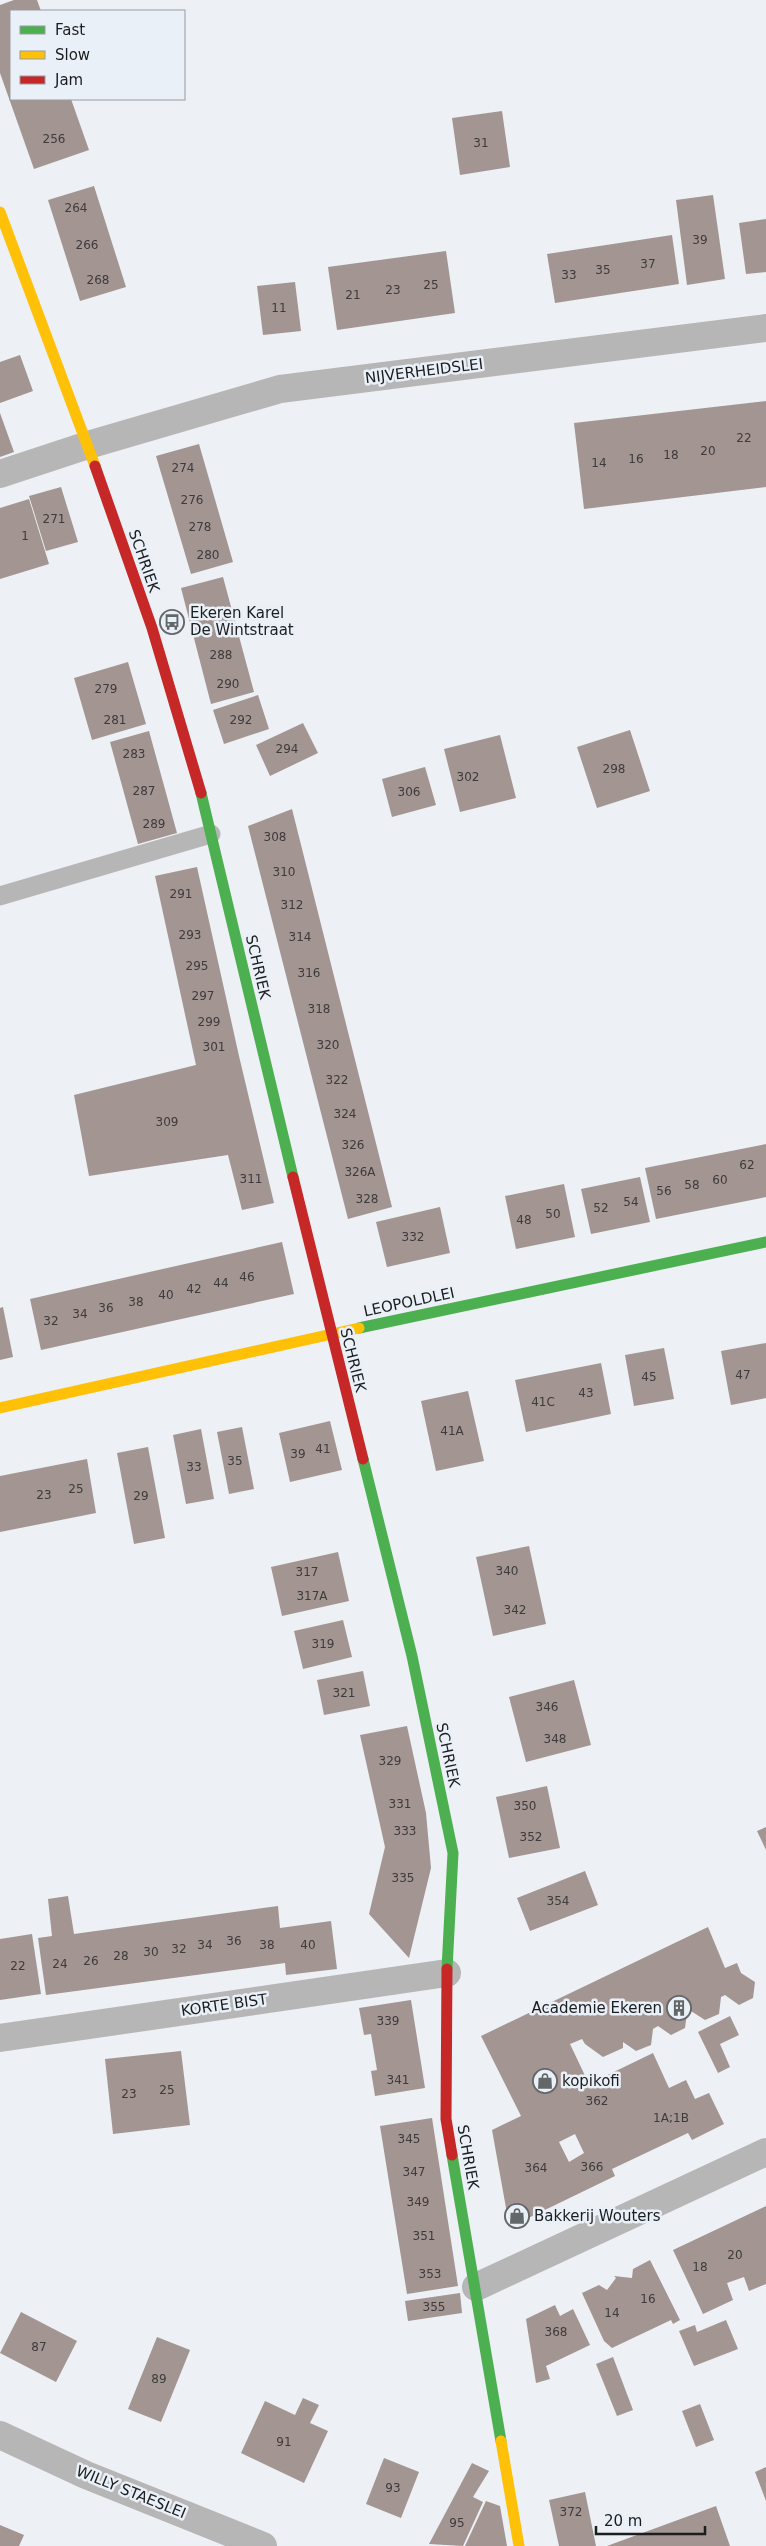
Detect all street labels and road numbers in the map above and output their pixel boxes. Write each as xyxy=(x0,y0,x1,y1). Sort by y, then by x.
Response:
street label: NIJVERHEIDSLEI xyxy=(364,355,484,387)
street label: SCHRIEK xyxy=(125,527,164,596)
street label: SCHRIEK xyxy=(242,933,274,1002)
street label: LEOPOLDLEI xyxy=(362,1284,456,1320)
street label: SCHRIEK xyxy=(336,1326,370,1395)
street label: SCHRIEK xyxy=(432,1721,464,1790)
street label: KORTE BIST xyxy=(180,1990,269,2020)
street label: SCHRIEK xyxy=(453,2123,483,2192)
street label: WILLY STAESLEI xyxy=(73,2462,189,2522)

